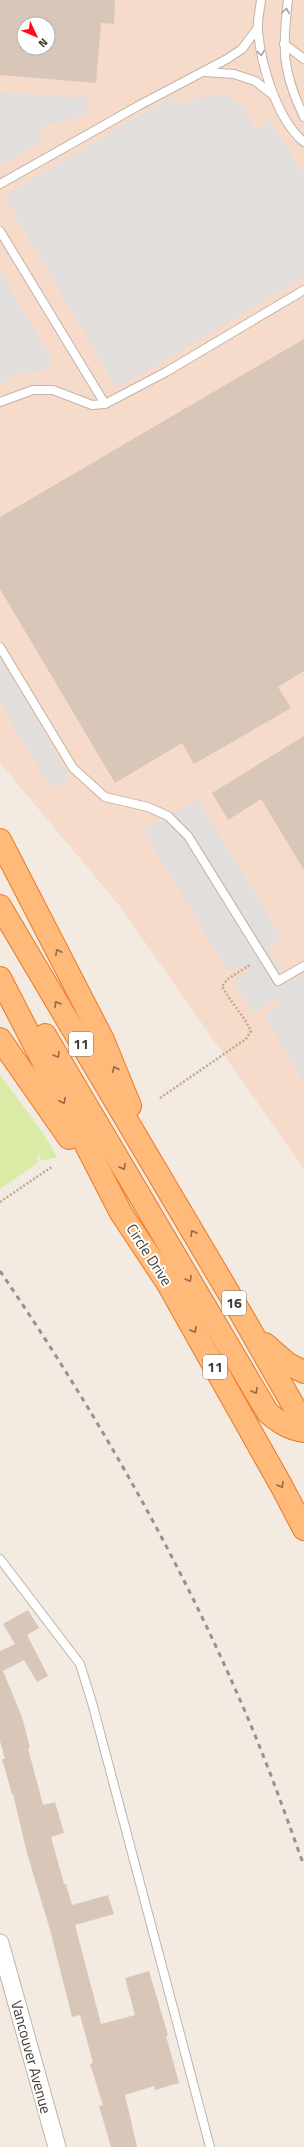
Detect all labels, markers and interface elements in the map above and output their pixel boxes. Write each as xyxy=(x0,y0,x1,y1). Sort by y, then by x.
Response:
one-way arrow xyxy=(281,8,290,14)
north arrow xyxy=(16,16,56,56)
text: N xyxy=(35,35,52,51)
one-way arrow xyxy=(256,49,265,56)
one-way arrow xyxy=(55,949,62,956)
one-way arrow xyxy=(55,1001,62,1008)
road number: 11 xyxy=(69,1032,93,1056)
one-way arrow xyxy=(52,1051,59,1058)
one-way arrow xyxy=(111,1065,119,1072)
one-way arrow xyxy=(58,1097,66,1104)
one-way arrow xyxy=(118,1163,125,1170)
street label: Circle Drive xyxy=(121,1219,178,1290)
one-way arrow xyxy=(190,1230,197,1237)
one-way arrow xyxy=(184,1275,191,1282)
road number: 16 xyxy=(222,1291,246,1315)
one-way arrow xyxy=(189,1326,196,1333)
road number: 11 xyxy=(203,1355,227,1379)
one-way arrow xyxy=(250,1387,257,1394)
one-way arrow xyxy=(277,1481,284,1488)
street label: Vancouver Avenue xyxy=(5,1998,58,2116)

